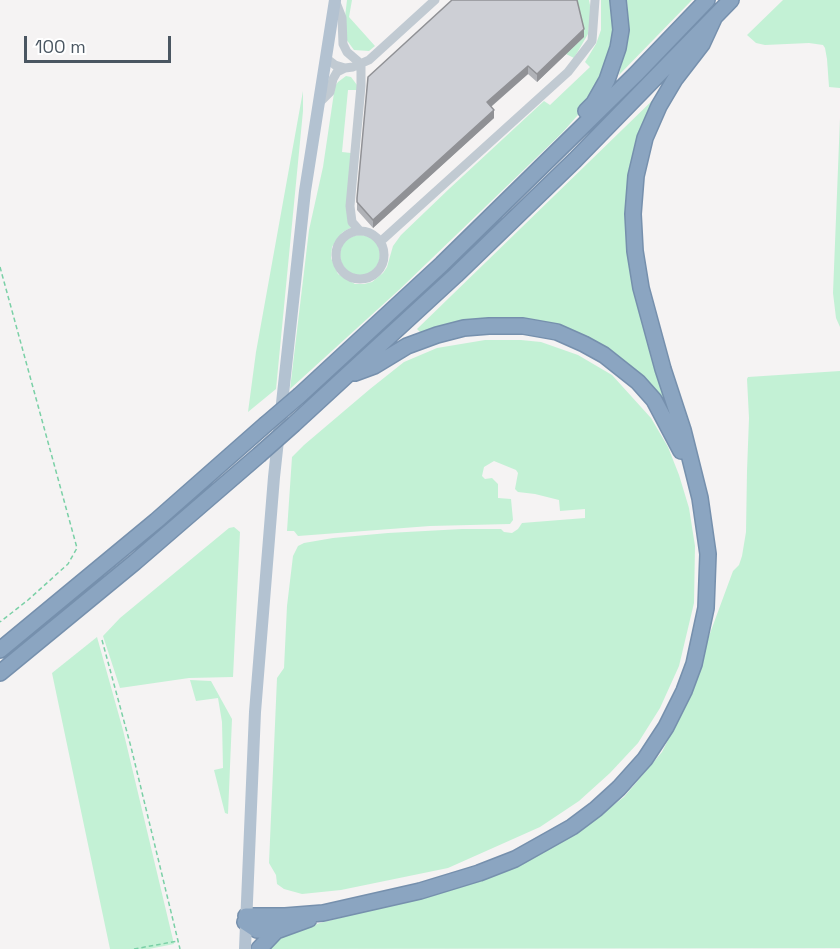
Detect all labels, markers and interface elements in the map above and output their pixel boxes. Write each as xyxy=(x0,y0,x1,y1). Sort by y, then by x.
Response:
scale bar xyxy=(27,24,174,62)
text: 100 m xyxy=(35,35,86,58)

